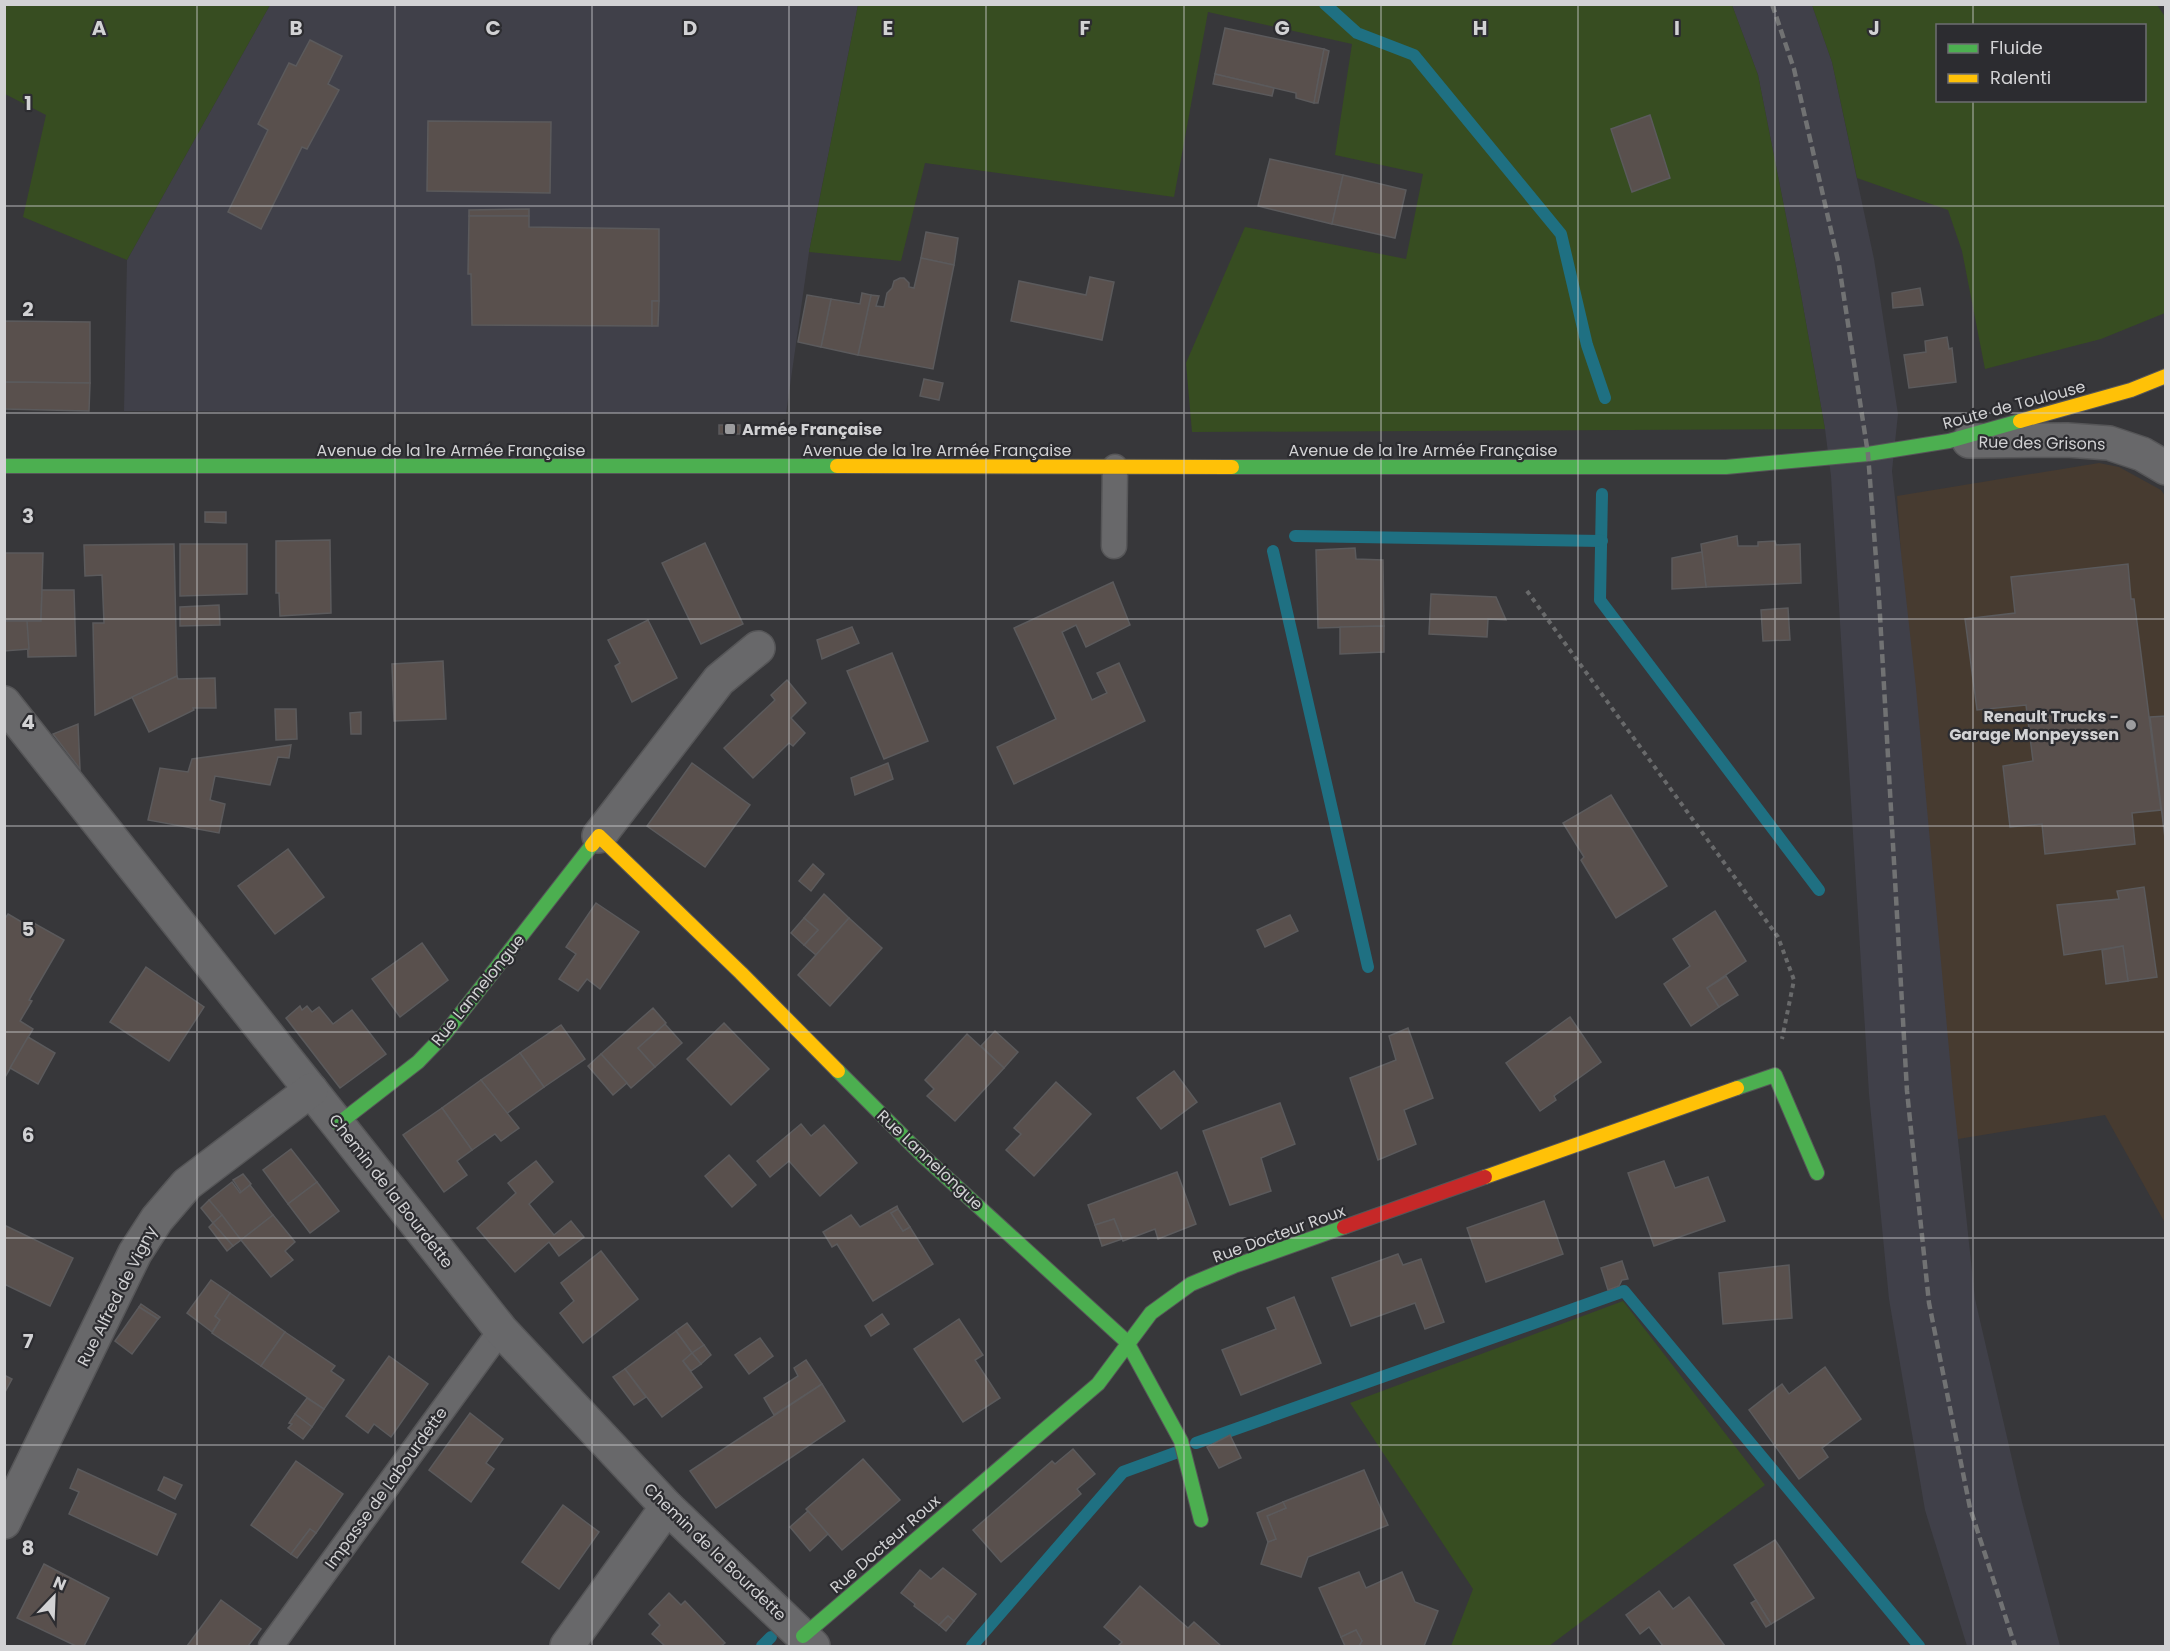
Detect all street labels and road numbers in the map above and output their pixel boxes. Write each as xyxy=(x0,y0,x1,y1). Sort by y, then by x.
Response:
street label: Route de Toulouse xyxy=(1940,375,2088,435)
street label: Rue des Grisons xyxy=(1978,430,2106,456)
street label: Avenue de la 1re Armée Française xyxy=(317,439,585,462)
street label: Avenue de la 1re Armée Française xyxy=(803,439,1071,462)
street label: Avenue de la 1re Armée Française xyxy=(1289,439,1557,462)
street label: Rue Lannelongue xyxy=(426,929,530,1051)
street label: Rue Lannelongue xyxy=(872,1105,988,1215)
street label: Chemin de la Bourdette xyxy=(323,1109,459,1273)
street label: Rue Docteur Roux xyxy=(1210,1199,1349,1269)
street label: Rue Alfred de Vigny xyxy=(72,1222,162,1370)
street label: Impasse de Labourdette xyxy=(319,1402,453,1574)
street label: Chemin de la Bourdette xyxy=(639,1478,791,1626)
street label: Rue Docteur Roux xyxy=(825,1489,945,1598)

